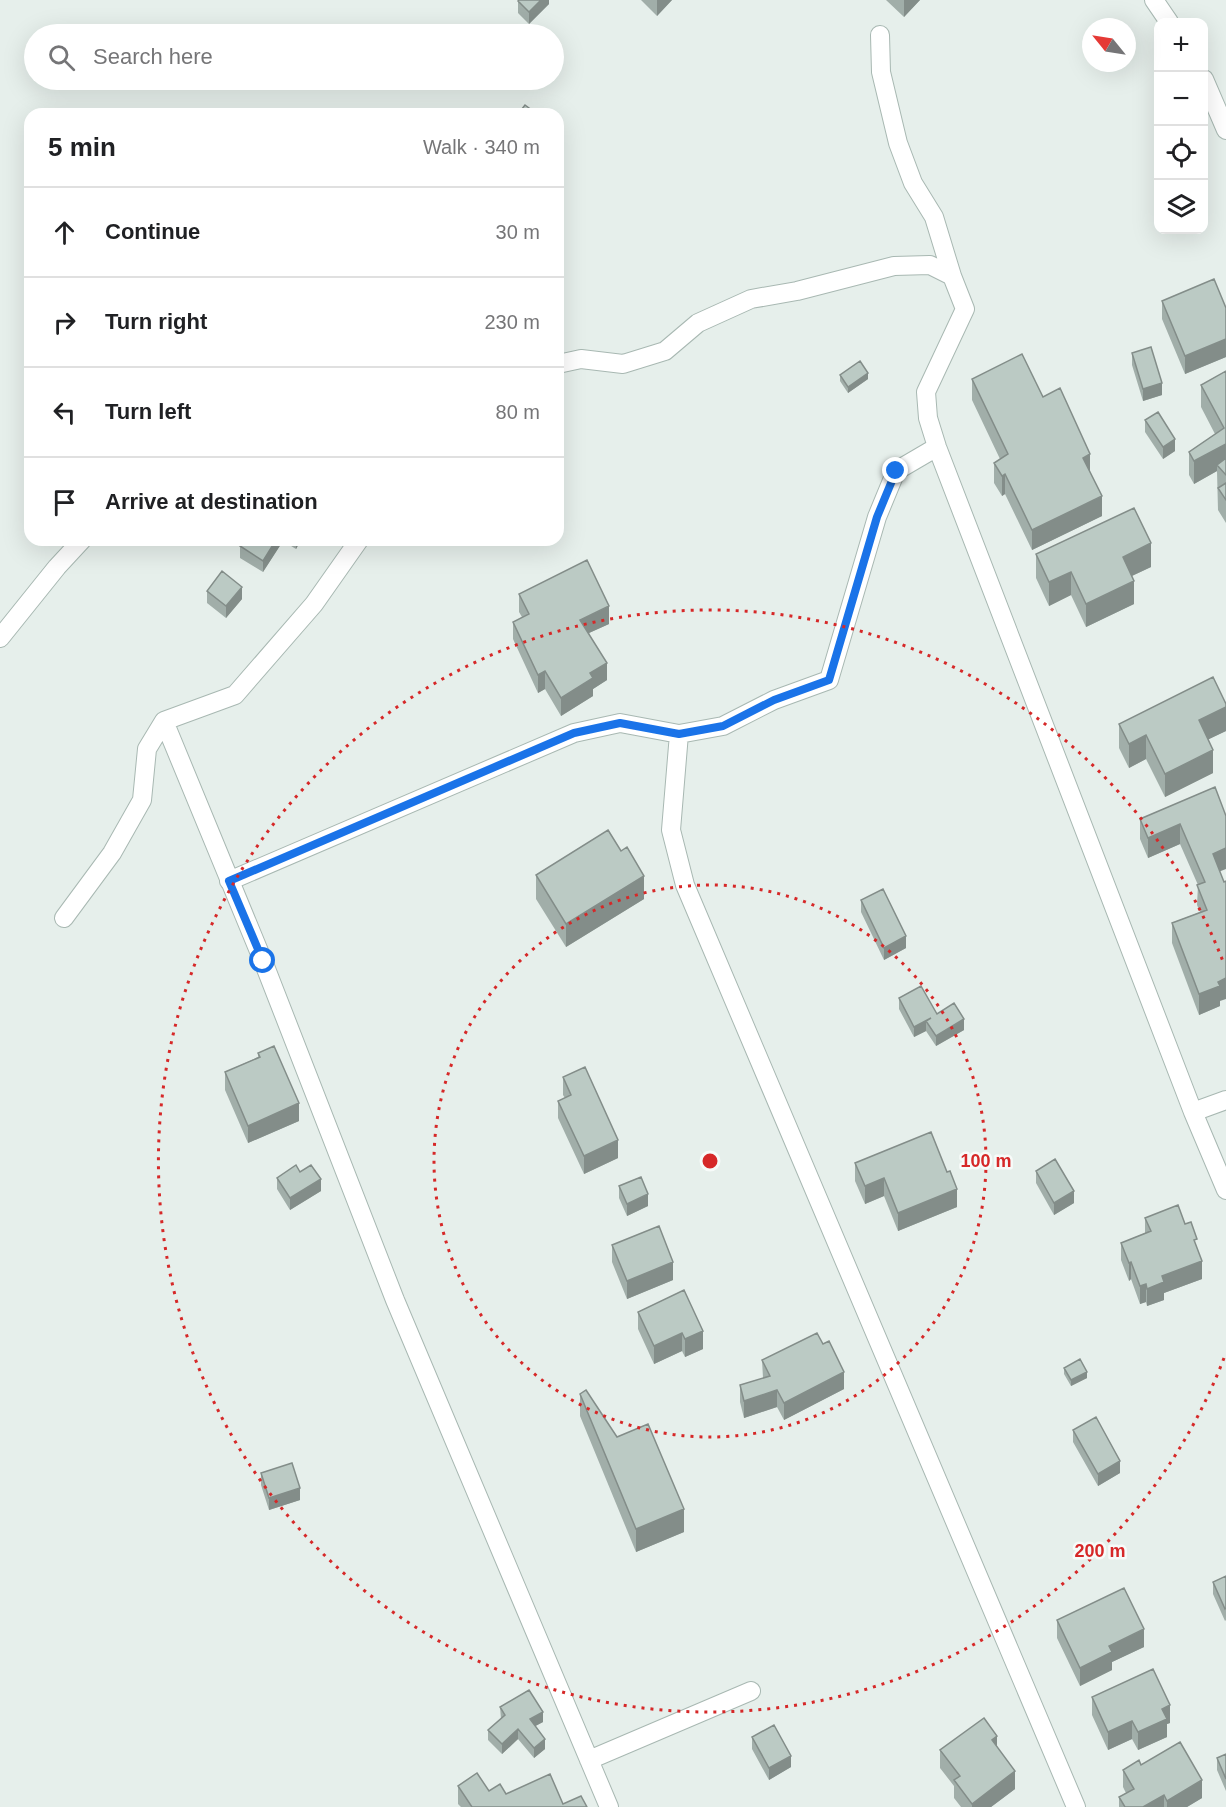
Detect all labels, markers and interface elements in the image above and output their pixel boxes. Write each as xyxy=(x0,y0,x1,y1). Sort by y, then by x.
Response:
north arrow xyxy=(1082,18,1136,72)
map controls xyxy=(1154,18,1208,234)
button: + xyxy=(1154,18,1208,72)
search box xyxy=(24,24,564,90)
icon: search xyxy=(45,41,78,74)
text: Search here xyxy=(93,44,213,69)
button: − xyxy=(1154,72,1208,126)
button: locate xyxy=(1154,126,1208,180)
text: 5 min xyxy=(48,132,116,162)
text: Walk · 340 m xyxy=(423,136,540,158)
button: layers xyxy=(1154,180,1208,234)
icon: ahead xyxy=(48,216,81,249)
text: Continue xyxy=(105,219,200,244)
text: 30 m xyxy=(496,221,540,243)
icon: right xyxy=(48,306,81,339)
text: Turn right xyxy=(105,309,207,334)
text: 230 m xyxy=(484,311,540,333)
icon: left xyxy=(48,396,81,429)
text: Turn left xyxy=(105,399,191,424)
text: 80 m xyxy=(496,401,540,423)
route end xyxy=(882,457,908,483)
icon: arrive xyxy=(48,486,81,519)
text: Arrive at destination xyxy=(105,489,318,514)
route start xyxy=(249,947,275,973)
centre of rings xyxy=(700,1151,720,1171)
text: 100 m xyxy=(960,1151,1012,1171)
text: 200 m xyxy=(1074,1541,1126,1561)

